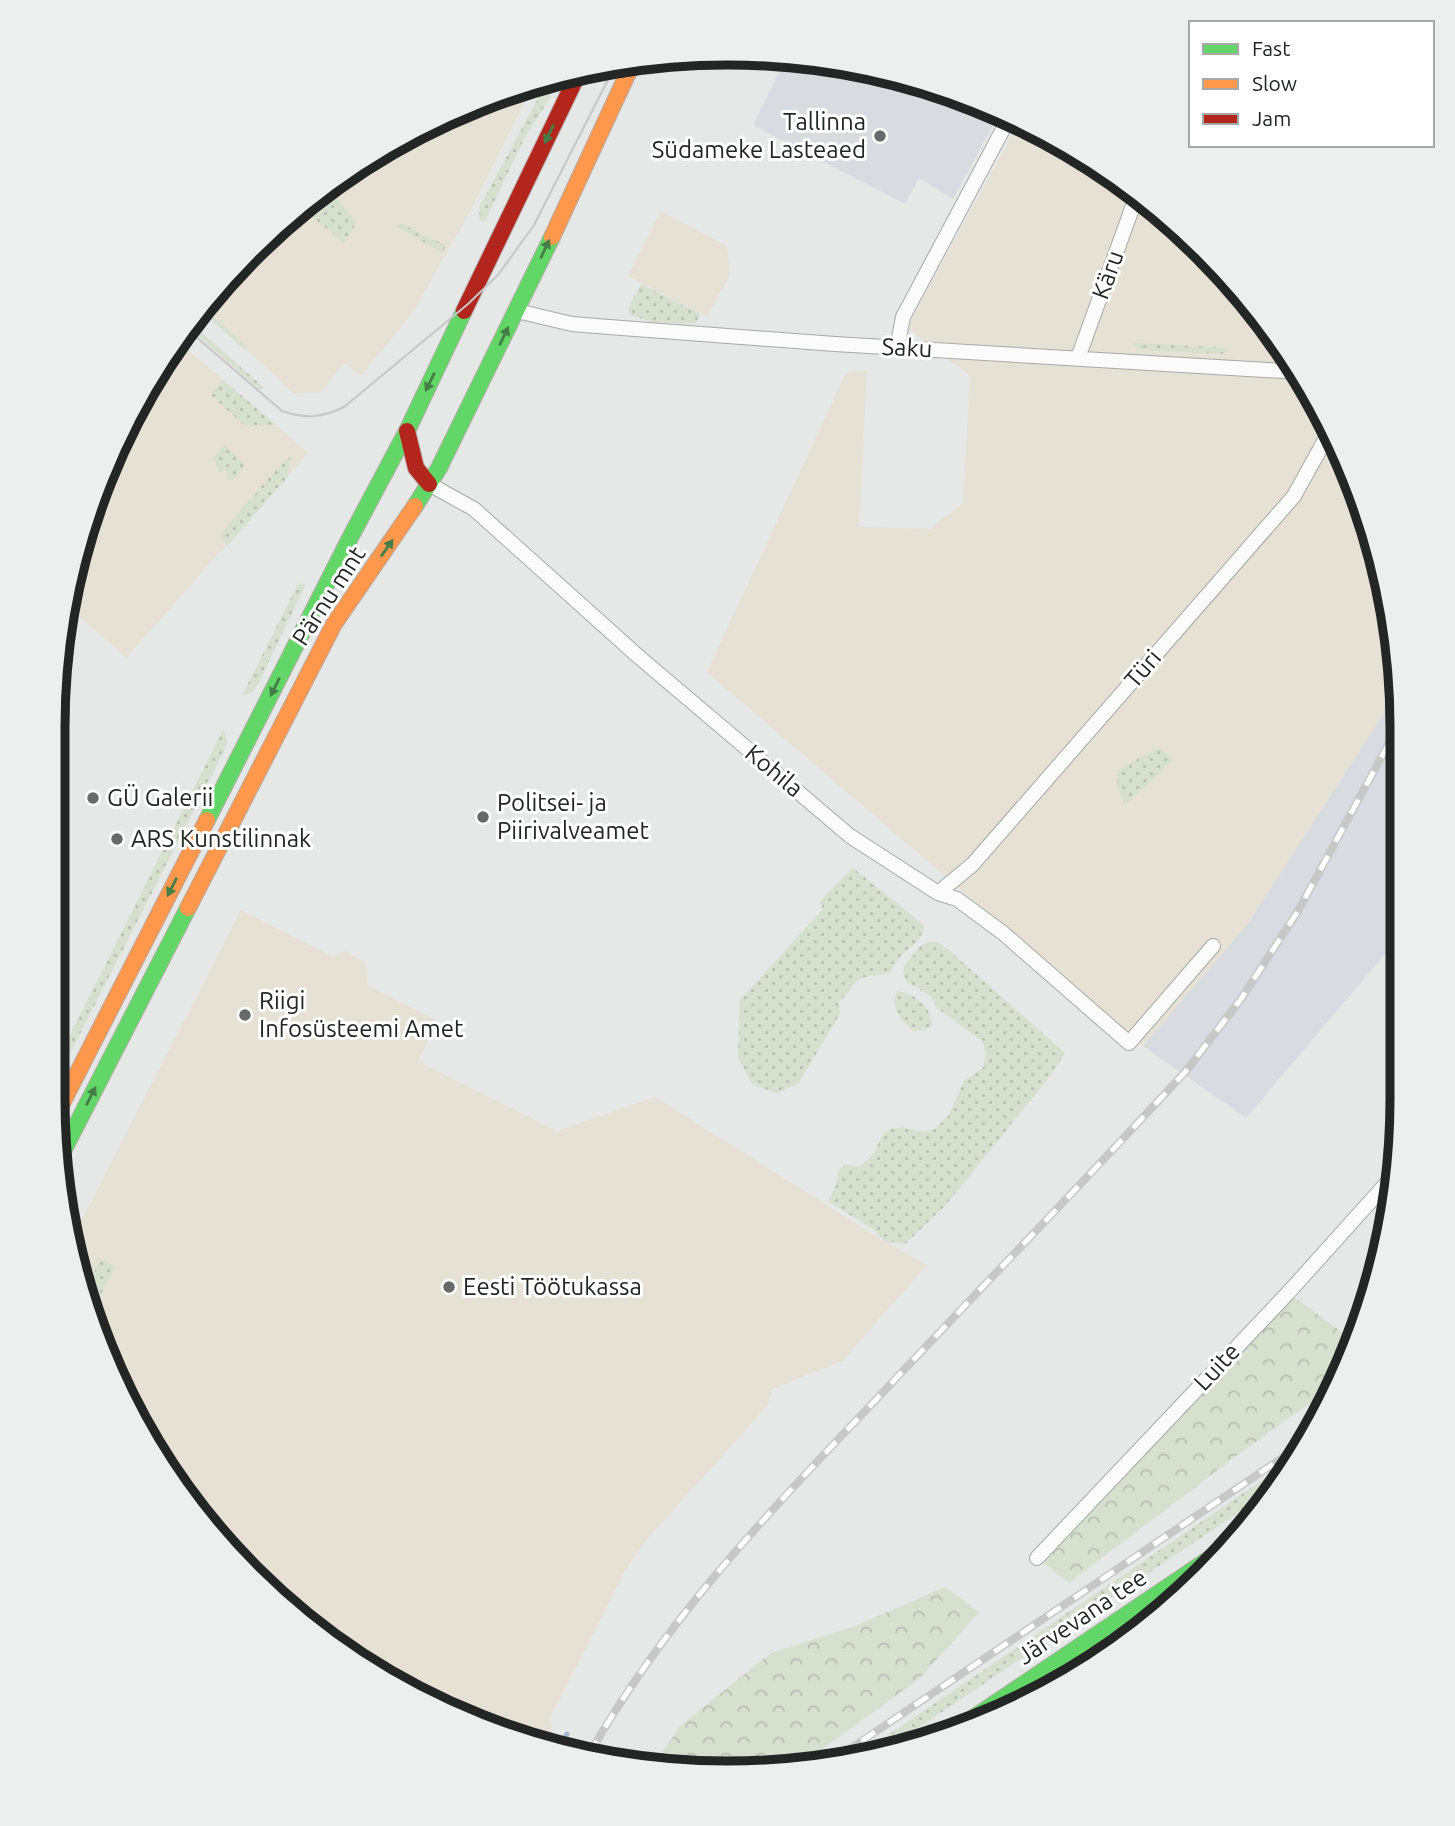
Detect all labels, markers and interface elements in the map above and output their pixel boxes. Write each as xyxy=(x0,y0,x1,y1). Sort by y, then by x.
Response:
legend xyxy=(1189,21,1434,147)
text: Fast xyxy=(1252,36,1290,60)
text: Slow xyxy=(1252,71,1297,95)
text: Jam xyxy=(1252,106,1291,130)
place label: Tallinna Südameke Lasteaed xyxy=(652,108,866,163)
one-way arrow xyxy=(543,124,555,144)
marker: Tallinna Südameke Lasteaed xyxy=(872,128,888,144)
one-way arrow xyxy=(540,238,551,259)
street label: Käru xyxy=(1086,247,1129,303)
one-way arrow xyxy=(499,326,510,346)
street label: Saku xyxy=(881,333,933,362)
one-way arrow xyxy=(425,372,436,392)
one-way arrow xyxy=(380,539,394,557)
street label: Pärnu mnt xyxy=(287,541,371,650)
street label: Türi xyxy=(1119,644,1166,693)
one-way arrow xyxy=(270,677,282,697)
street label: Kohila xyxy=(740,739,808,802)
place label: GÜ Galerii xyxy=(107,784,213,811)
place label: Politsei- ja Piirivalveamet xyxy=(497,789,649,844)
marker: GÜ Galerii xyxy=(85,790,101,806)
marker: Politsei- ja Piirivalveamet xyxy=(475,809,491,825)
place label: ARS Kunstilinnak xyxy=(131,825,311,852)
marker: ARS Kunstilinnak xyxy=(109,831,125,847)
one-way arrow xyxy=(167,877,178,897)
place label: Riigi Infosüsteemi Amet xyxy=(259,987,464,1042)
marker: Riigi Infosüsteemi Amet xyxy=(237,1007,253,1023)
one-way arrow xyxy=(85,1086,96,1106)
place label: Eesti Töötukassa xyxy=(463,1273,642,1300)
marker: Eesti Töötukassa xyxy=(441,1279,457,1295)
street label: Luite xyxy=(1188,1338,1245,1396)
street label: Järvevana tee xyxy=(1012,1563,1151,1670)

